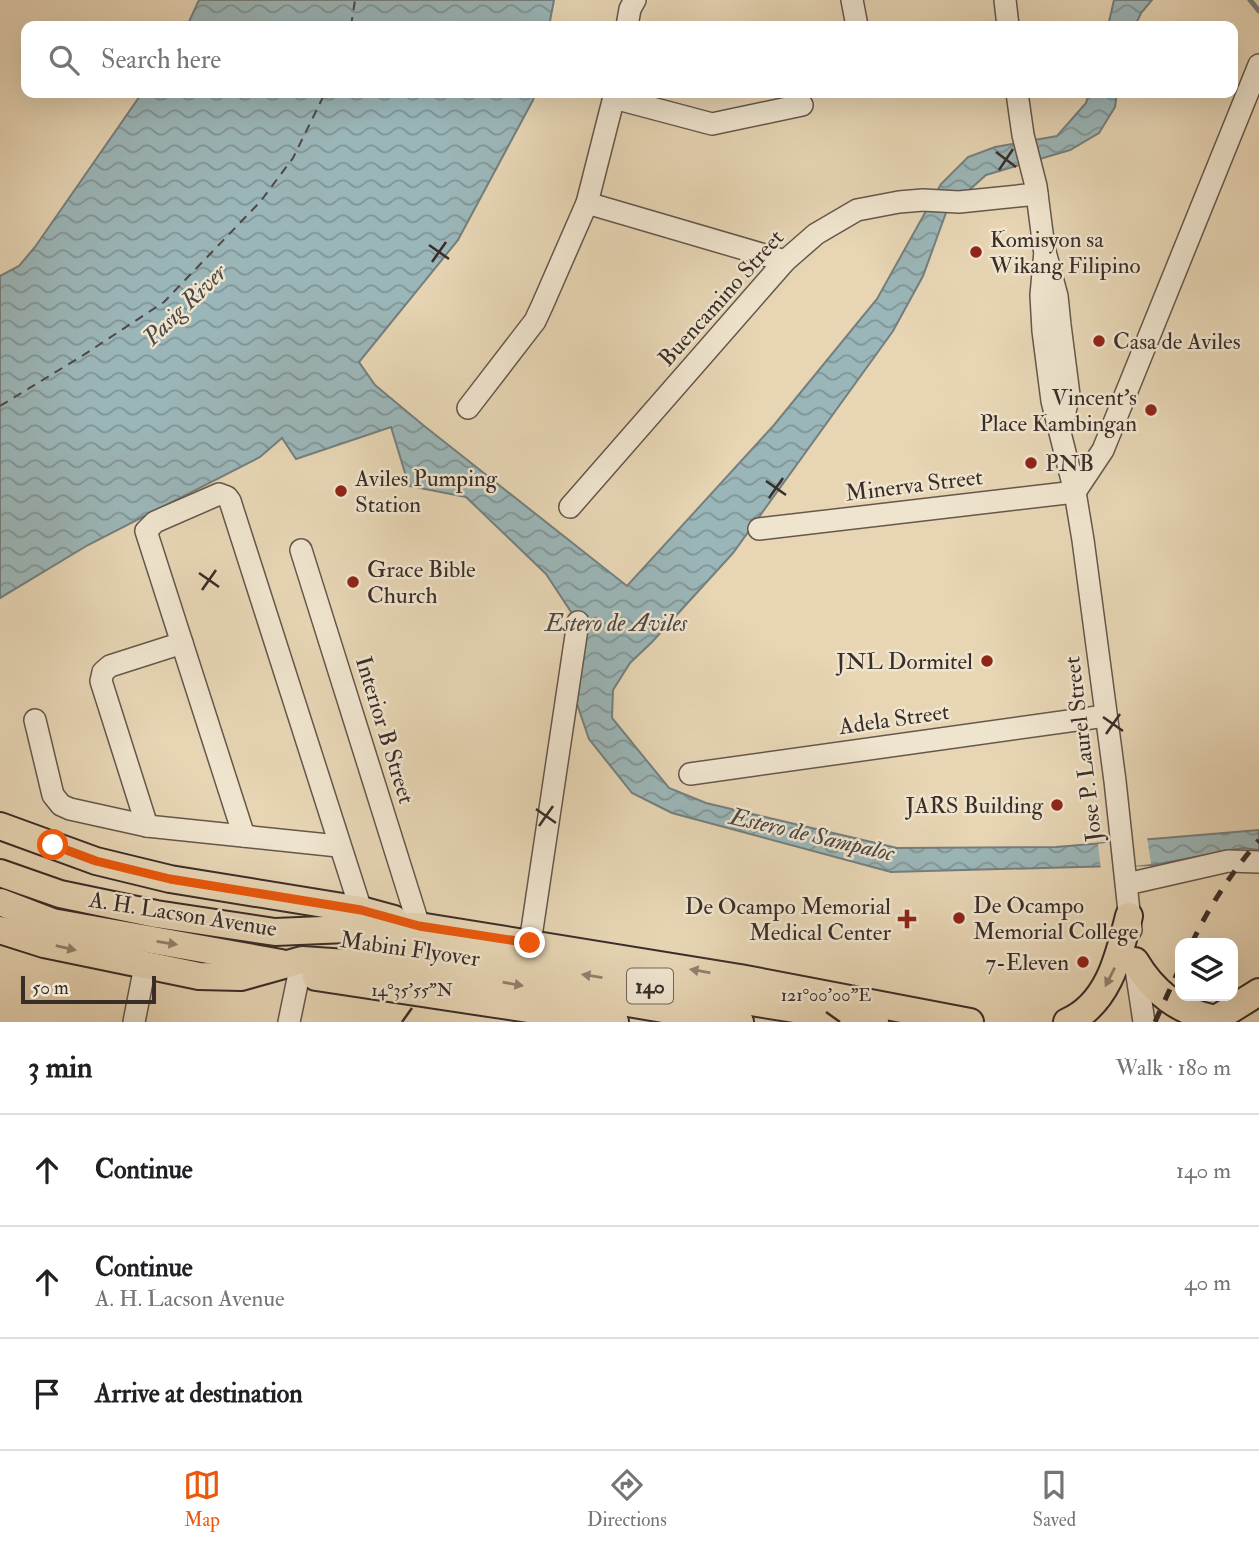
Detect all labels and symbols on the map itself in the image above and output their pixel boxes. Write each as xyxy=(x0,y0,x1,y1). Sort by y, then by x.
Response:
street label: Buencamino Street xyxy=(652,224,790,372)
place label: Komisyon sa Wikang Filipino xyxy=(989,225,1141,281)
marker: Komisyon sa Wikang Filipino xyxy=(968,244,984,260)
water label: Pasig River xyxy=(136,257,234,353)
place label: Casa de Aviles xyxy=(1113,327,1241,356)
marker: Casa de Aviles xyxy=(1091,333,1107,349)
place label: Vincent's Place Kambingan xyxy=(979,383,1137,438)
marker: Vincent's Place Kambingan xyxy=(1143,402,1159,418)
place label: PNB xyxy=(1045,449,1094,478)
marker: PNB xyxy=(1023,455,1039,471)
street label: Minerva Street xyxy=(844,462,984,508)
place label: Aviles Pumping Station xyxy=(354,464,498,519)
marker: Aviles Pumping Station xyxy=(333,483,349,499)
place label: Grace Bible Church xyxy=(367,555,476,610)
marker: Grace Bible Church xyxy=(345,574,361,590)
water label: Estero de Aviles xyxy=(543,608,687,639)
place label: JNL Dormitel xyxy=(835,647,973,676)
street label: Interior B Street xyxy=(349,653,421,807)
marker: JNL Dormitel xyxy=(979,653,995,669)
street label: Jose P. Laurel Street xyxy=(1057,655,1109,844)
street label: Adela Street xyxy=(836,697,951,741)
place label: JARS Building xyxy=(905,791,1044,820)
marker: JARS Building xyxy=(1049,797,1065,813)
water label: Estero de Sampaloc xyxy=(725,801,898,869)
route start xyxy=(37,829,68,860)
street label: A. H. Lacson Avenue xyxy=(86,885,279,943)
place label: De Ocampo Memorial College xyxy=(973,891,1139,946)
place label: De Ocampo Memorial Medical Center xyxy=(685,892,891,947)
marker: De Ocampo Memorial Medical Center xyxy=(897,909,917,929)
marker: De Ocampo Memorial College xyxy=(951,910,967,926)
street label: Mabini Flyover xyxy=(338,925,482,973)
route end xyxy=(514,927,545,958)
one-way arrow xyxy=(156,938,178,949)
one-way arrow xyxy=(55,943,77,954)
place label: 7-Eleven xyxy=(986,948,1069,977)
marker: 7-Eleven xyxy=(1075,954,1091,970)
one-way arrow xyxy=(689,965,711,976)
one-way arrow xyxy=(1104,967,1115,987)
road number: 140 xyxy=(627,968,673,1004)
one-way arrow xyxy=(581,970,603,981)
scale bar xyxy=(21,973,156,1005)
text: 14°35'55"N xyxy=(371,979,453,1002)
one-way arrow xyxy=(502,979,524,990)
text: 121°00'00"E xyxy=(781,984,871,1007)

